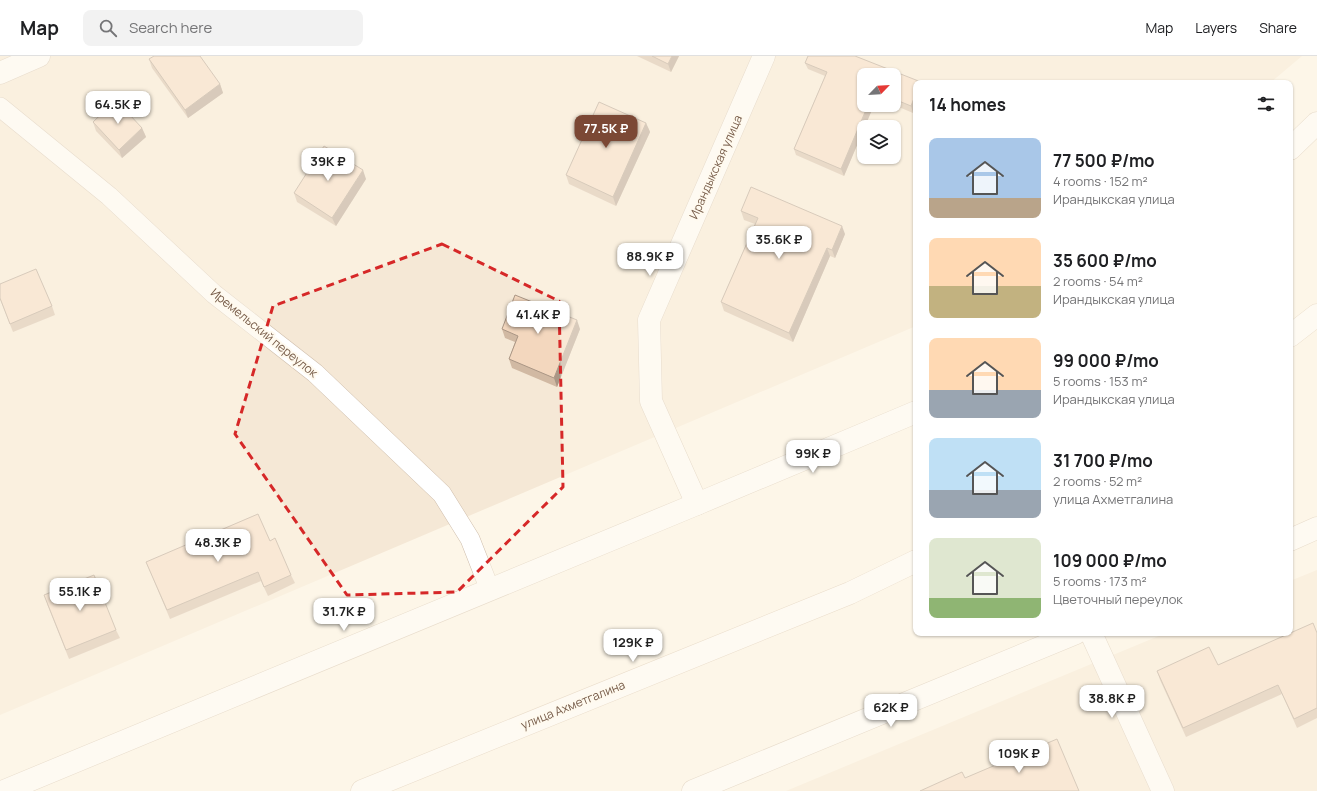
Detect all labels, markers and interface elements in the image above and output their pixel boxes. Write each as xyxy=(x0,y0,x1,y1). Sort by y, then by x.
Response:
search box xyxy=(83,10,363,46)
text: Map xyxy=(20,15,59,41)
icon: search xyxy=(97,17,119,39)
text: Search here xyxy=(129,17,212,38)
text: Map xyxy=(1145,18,1173,37)
text: Layers xyxy=(1195,18,1237,37)
text: Share xyxy=(1259,18,1297,37)
north arrow xyxy=(857,68,901,112)
map controls xyxy=(857,68,901,164)
pin: 64.5K ₽ xyxy=(81,91,155,125)
text: 14 homes xyxy=(929,93,1006,116)
icon: filters xyxy=(1255,93,1277,115)
text: 64.5K ₽ xyxy=(95,95,141,113)
street label: Ирандыкская улица xyxy=(685,112,746,222)
pin: 77.5K ₽ xyxy=(569,115,643,149)
text: 77.5K ₽ xyxy=(584,119,628,137)
button: layers xyxy=(857,120,901,164)
pin: 39K ₽ xyxy=(300,148,356,182)
text: 77 500 ₽/mo xyxy=(1053,149,1155,172)
text: 39K ₽ xyxy=(310,152,346,170)
icon: home xyxy=(961,154,1009,202)
text: 4 rooms · 152 m² xyxy=(1053,172,1148,190)
text: Ирандыкская улица xyxy=(1053,190,1175,208)
pin: 35.6K ₽ xyxy=(742,226,816,260)
text: 35.6K ₽ xyxy=(756,230,802,248)
pin: 88.9K ₽ xyxy=(613,243,687,277)
text: 88.9K ₽ xyxy=(626,247,674,265)
text: 35 600 ₽/mo xyxy=(1053,249,1157,272)
icon: home xyxy=(961,254,1009,302)
text: 2 rooms · 54 m² xyxy=(1053,272,1143,290)
street label: Иремельский переулок xyxy=(207,284,322,382)
text: Ирандыкская улица xyxy=(1053,290,1175,308)
pin: 41.4K ₽ xyxy=(501,301,575,335)
text: 41.4K ₽ xyxy=(516,305,560,323)
text: 99 000 ₽/mo xyxy=(1053,349,1159,372)
icon: home xyxy=(961,354,1009,402)
text: 5 rooms · 153 m² xyxy=(1053,372,1148,390)
text: Ирандыкская улица xyxy=(1053,390,1175,408)
pin: 99K ₽ xyxy=(785,440,841,474)
text: 99K ₽ xyxy=(795,444,831,462)
text: 31 700 ₽/mo xyxy=(1053,449,1153,472)
icon: home xyxy=(961,454,1009,502)
text: 2 rooms · 52 m² xyxy=(1053,472,1142,490)
text: улица Ахметгалина xyxy=(1053,490,1173,508)
pin: 48.3K ₽ xyxy=(181,529,255,563)
text: 48.3K ₽ xyxy=(194,533,242,551)
text: 109 000 ₽/mo xyxy=(1053,549,1167,572)
icon: home xyxy=(961,554,1009,602)
text: 5 rooms · 173 m² xyxy=(1053,572,1147,590)
pin: 55.1K ₽ xyxy=(43,578,117,612)
text: 55.1K ₽ xyxy=(59,582,101,600)
text: Цветочный переулок xyxy=(1053,590,1183,608)
pin: 31.7K ₽ xyxy=(307,598,381,632)
text: 31.7K ₽ xyxy=(322,602,366,620)
pin: 129K ₽ xyxy=(600,629,666,663)
text: 129K ₽ xyxy=(612,633,654,651)
street label: улица Ахметгалина xyxy=(518,676,627,733)
pin: 38.8K ₽ xyxy=(1075,685,1149,719)
text: 38.8K ₽ xyxy=(1088,689,1136,707)
pin: 62K ₽ xyxy=(863,694,919,728)
text: 62K ₽ xyxy=(873,698,909,716)
pin: 109K ₽ xyxy=(986,740,1052,774)
text: 109K ₽ xyxy=(998,744,1040,762)

